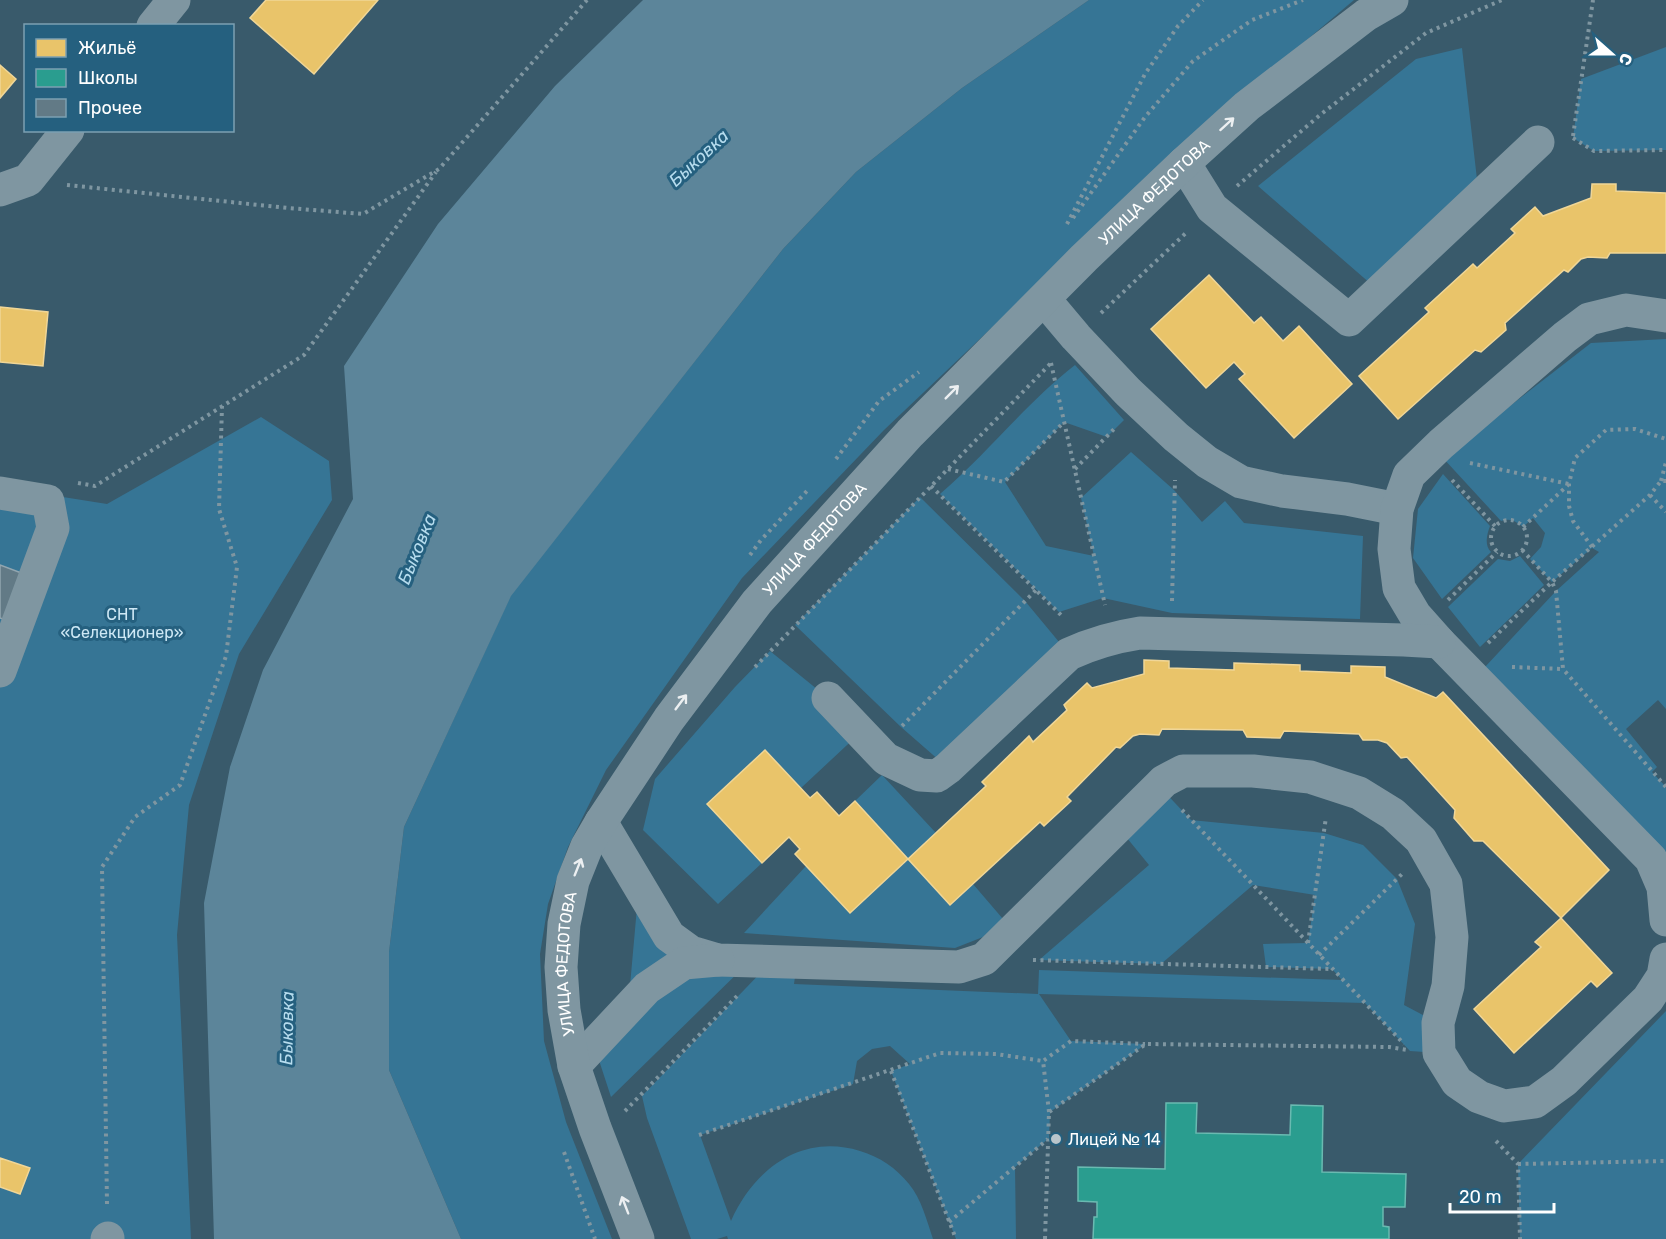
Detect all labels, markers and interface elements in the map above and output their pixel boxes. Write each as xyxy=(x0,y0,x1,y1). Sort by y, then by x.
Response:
legend xyxy=(24,24,234,132)
north arrow xyxy=(1582,24,1642,84)
text: Жильё xyxy=(78,37,136,59)
text: С xyxy=(1615,51,1636,68)
text: Школы xyxy=(78,67,138,89)
text: Прочее xyxy=(78,97,142,119)
one-way arrow xyxy=(1219,117,1234,131)
water label: Быковка xyxy=(665,124,734,191)
street label: УЛИЦА ФЕДОТОВА xyxy=(1095,135,1214,249)
one-way arrow xyxy=(944,384,959,399)
street label: УЛИЦА ФЕДОТОВА xyxy=(758,478,870,599)
water label: Быковка xyxy=(393,510,441,587)
park label: СНТ «Селекционер» xyxy=(61,605,184,642)
one-way arrow xyxy=(675,695,688,711)
one-way arrow xyxy=(573,859,584,877)
street label: УЛИЦА ФЕДОТОВА xyxy=(551,889,580,1037)
water label: Быковка xyxy=(275,990,299,1065)
place label: Лицей № 14 xyxy=(1068,1130,1161,1149)
marker: Лицей № 14 xyxy=(1049,1132,1063,1146)
scale bar xyxy=(1450,1176,1554,1214)
text: 20 m xyxy=(1459,1186,1501,1208)
one-way arrow xyxy=(618,1196,629,1215)

